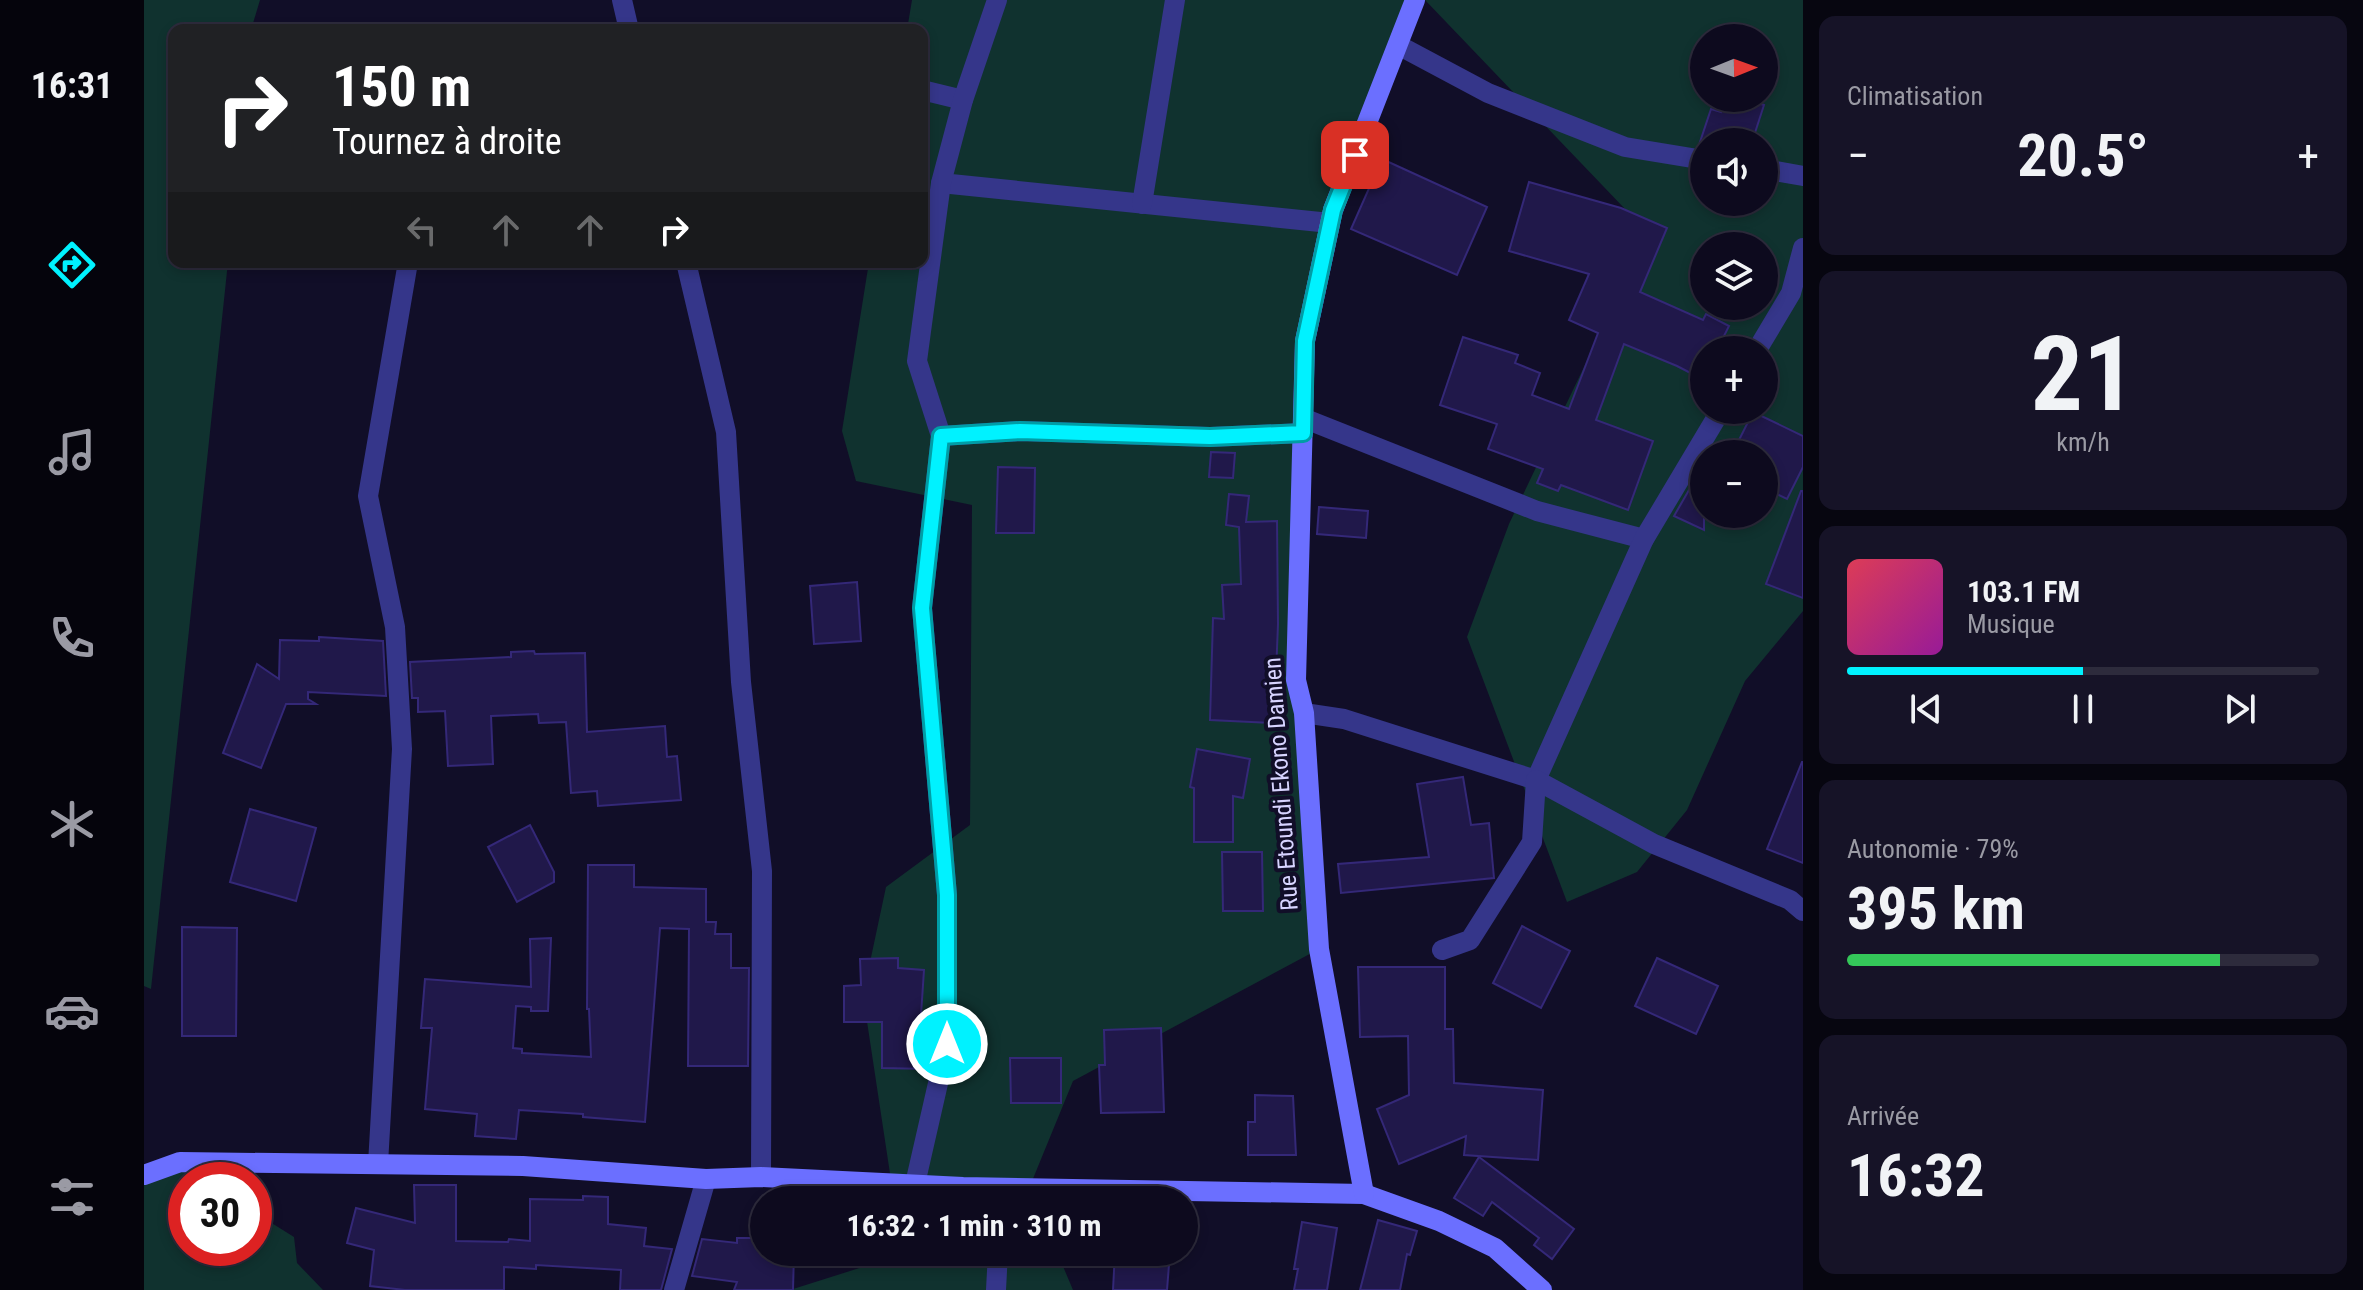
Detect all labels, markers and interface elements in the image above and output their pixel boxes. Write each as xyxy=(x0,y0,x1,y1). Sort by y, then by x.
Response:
north arrow xyxy=(1690,24,1778,112)
map controls xyxy=(1690,24,1778,528)
text: 150 m xyxy=(332,54,471,120)
icon: right xyxy=(200,56,304,160)
text: 16:31 xyxy=(31,65,113,107)
text: Climatisation xyxy=(1847,81,1983,111)
text: 20.5° xyxy=(2017,120,2149,191)
text: Tournez à droite xyxy=(332,121,562,163)
pin xyxy=(1321,121,1389,189)
button: sound xyxy=(1690,128,1778,216)
text: − xyxy=(1847,130,1869,182)
text: + xyxy=(2297,130,2319,182)
icon: arrive xyxy=(1333,133,1377,177)
icon: left xyxy=(400,208,444,252)
icon: ahead xyxy=(484,208,528,252)
icon: ahead xyxy=(568,208,612,252)
icon: right xyxy=(652,208,696,252)
button: layers xyxy=(1690,232,1778,320)
icon: directions xyxy=(44,237,100,293)
text: 21 xyxy=(2030,314,2136,435)
button: + xyxy=(1690,336,1778,424)
icon: music xyxy=(44,424,100,480)
text: km/h xyxy=(2056,427,2110,457)
button: − xyxy=(1690,440,1778,528)
text: 103.1 FM xyxy=(1967,574,2080,609)
text: Musique xyxy=(1967,609,2055,639)
icon: phone xyxy=(44,610,100,666)
street label: Rue Etoundi Ekono Damien xyxy=(1258,656,1304,912)
icon: previous xyxy=(1904,687,1948,731)
icon: pause xyxy=(2061,687,2105,731)
icon: next xyxy=(2218,687,2262,731)
icon: climate xyxy=(44,796,100,852)
text: Autonomie · 79% xyxy=(1847,834,2019,864)
text: 395 km xyxy=(1847,873,2025,944)
icon: car xyxy=(44,983,100,1039)
position arrow xyxy=(905,1002,989,1086)
text: Arrivée xyxy=(1847,1101,1919,1131)
text: 16:32 xyxy=(1847,1140,1985,1211)
speed limit sign: 30 xyxy=(168,1162,272,1266)
icon: filters xyxy=(44,1169,100,1225)
text: 16:32 · 1 min · 310 m xyxy=(847,1208,1101,1243)

